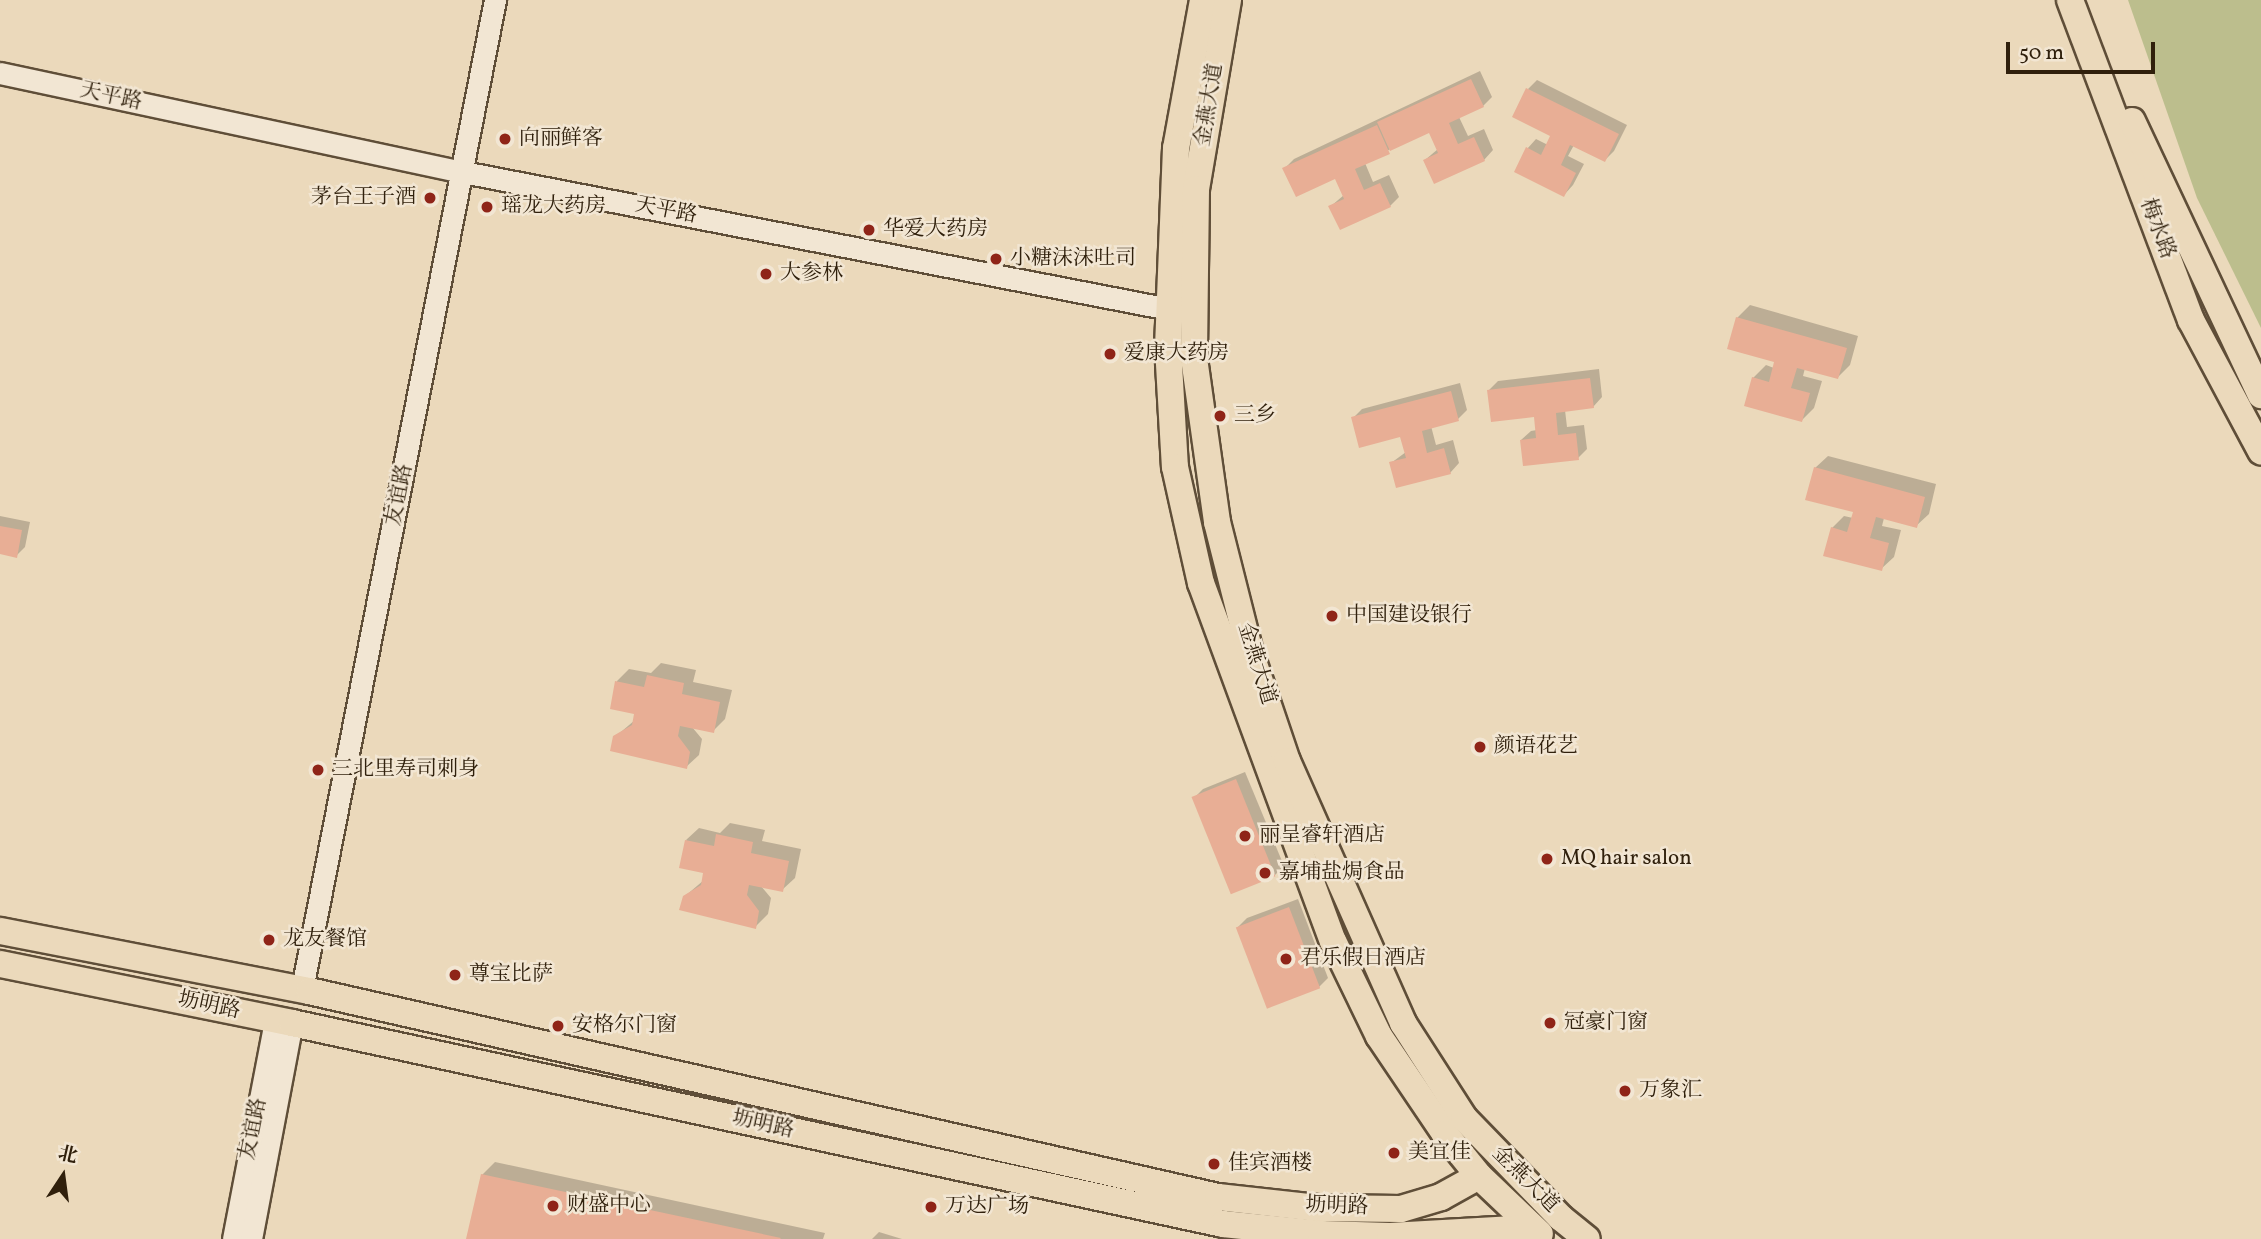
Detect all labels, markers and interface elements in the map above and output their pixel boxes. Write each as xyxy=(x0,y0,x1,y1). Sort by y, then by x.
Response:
scale bar xyxy=(2009,28,2158,72)
text: 50 m xyxy=(2019,39,2064,68)
street label: 金燕大道 xyxy=(1191,62,1229,148)
street label: 天平路 xyxy=(78,78,144,116)
place label: 向丽鲜客 xyxy=(519,126,603,152)
marker: 向丽鲜客 xyxy=(497,131,513,147)
place label: 茅台王子酒 xyxy=(311,185,416,211)
marker: 茅台王子酒 xyxy=(422,190,438,206)
street label: 天平路 xyxy=(633,193,699,229)
place label: 瑶龙大药房 xyxy=(501,194,606,220)
street label: 梅水路 xyxy=(2134,195,2180,263)
marker: 瑶龙大药房 xyxy=(479,199,495,215)
place label: 华爱大药房 xyxy=(883,217,988,243)
marker: 华爱大药房 xyxy=(861,222,877,238)
place label: 小糖沫沫吐司 xyxy=(1010,246,1136,272)
marker: 小糖沫沫吐司 xyxy=(988,251,1004,267)
place label: 大参林 xyxy=(780,261,843,287)
marker: 大参林 xyxy=(758,266,774,282)
place label: 爱康大药房 xyxy=(1124,341,1229,367)
marker: 爱康大药房 xyxy=(1102,346,1118,362)
place label: 三乡 xyxy=(1234,403,1276,429)
marker: 三乡 xyxy=(1212,408,1228,424)
street label: 友谊路 xyxy=(382,462,418,528)
place label: 中国建设银行 xyxy=(1346,603,1472,629)
marker: 中国建设银行 xyxy=(1324,608,1340,624)
street label: 金燕大道 xyxy=(1232,620,1280,708)
place label: 颜语花艺 xyxy=(1494,734,1578,760)
marker: 颜语花艺 xyxy=(1472,739,1488,755)
place label: 三北里寿司刺身 xyxy=(332,757,479,783)
marker: 三北里寿司刺身 xyxy=(310,762,326,778)
place label: 丽呈睿轩酒店 xyxy=(1259,823,1385,849)
marker: 丽呈睿轩酒店 xyxy=(1237,828,1253,844)
place label: MQ hair salon xyxy=(1561,846,1692,872)
marker: MQ hair salon xyxy=(1539,851,1555,867)
place label: 嘉埔盐焗食品 xyxy=(1279,860,1405,886)
marker: 嘉埔盐焗食品 xyxy=(1257,865,1273,881)
place label: 龙友餐馆 xyxy=(283,927,367,953)
marker: 龙友餐馆 xyxy=(261,932,277,948)
place label: 君乐假日酒店 xyxy=(1300,946,1426,972)
marker: 君乐假日酒店 xyxy=(1278,951,1294,967)
place label: 尊宝比萨 xyxy=(469,962,553,988)
marker: 尊宝比萨 xyxy=(447,967,463,983)
street label: 坜明路 xyxy=(176,987,242,1025)
place label: 冠豪门窗 xyxy=(1564,1010,1648,1036)
place label: 安格尔门窗 xyxy=(572,1013,677,1039)
marker: 冠豪门窗 xyxy=(1542,1015,1558,1031)
marker: 安格尔门窗 xyxy=(550,1018,566,1034)
place label: 万象汇 xyxy=(1639,1078,1702,1104)
marker: 万象汇 xyxy=(1617,1083,1633,1099)
street label: 友谊路 xyxy=(236,1096,272,1162)
street label: 坜明路 xyxy=(730,1106,796,1144)
place label: 美宜佳 xyxy=(1408,1140,1471,1166)
north arrow xyxy=(28,1141,98,1211)
text: 北 xyxy=(56,1141,80,1170)
street label: 金燕大道 xyxy=(1486,1141,1564,1219)
marker: 美宜佳 xyxy=(1386,1145,1402,1161)
place label: 佳宾酒楼 xyxy=(1228,1151,1312,1177)
marker: 佳宾酒楼 xyxy=(1206,1156,1222,1172)
place label: 财盛中心 xyxy=(567,1193,651,1219)
street label: 坜明路 xyxy=(1305,1193,1369,1221)
place label: 万达广场 xyxy=(945,1194,1029,1220)
marker: 财盛中心 xyxy=(545,1198,561,1214)
marker: 万达广场 xyxy=(923,1199,939,1215)

